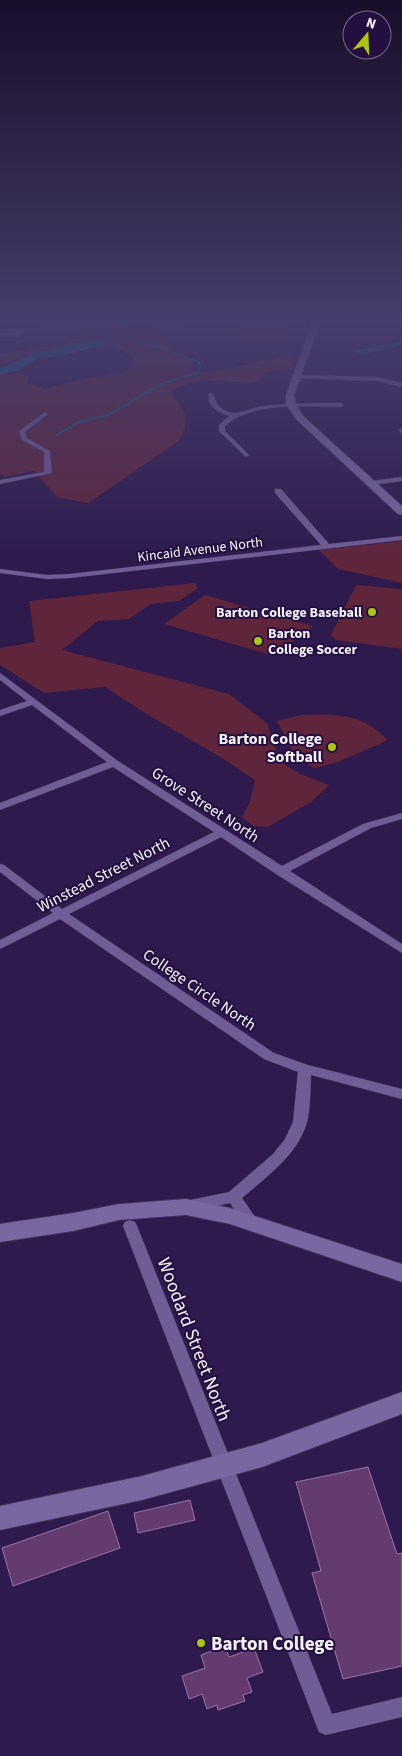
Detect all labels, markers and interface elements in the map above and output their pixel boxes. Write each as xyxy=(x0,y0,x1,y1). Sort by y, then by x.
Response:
north arrow xyxy=(342,10,392,60)
text: N xyxy=(363,13,379,35)
street label: Kincaid Avenue North xyxy=(136,532,264,568)
place label: Barton College Baseball xyxy=(216,603,362,623)
marker: Barton College Baseball xyxy=(366,606,378,618)
place label: Barton College Soccer xyxy=(268,624,357,660)
marker: Barton College Soccer xyxy=(252,635,264,647)
place label: Barton College Softball xyxy=(218,728,322,768)
marker: Barton College Softball xyxy=(326,741,338,753)
street label: Grove Street North xyxy=(147,762,264,848)
street label: Winstead Street North xyxy=(33,832,174,918)
street label: College Circle North xyxy=(138,944,260,1036)
street label: Woodard Street North xyxy=(150,1254,237,1425)
place label: Barton College xyxy=(211,1631,334,1658)
marker: Barton College xyxy=(195,1637,207,1649)

